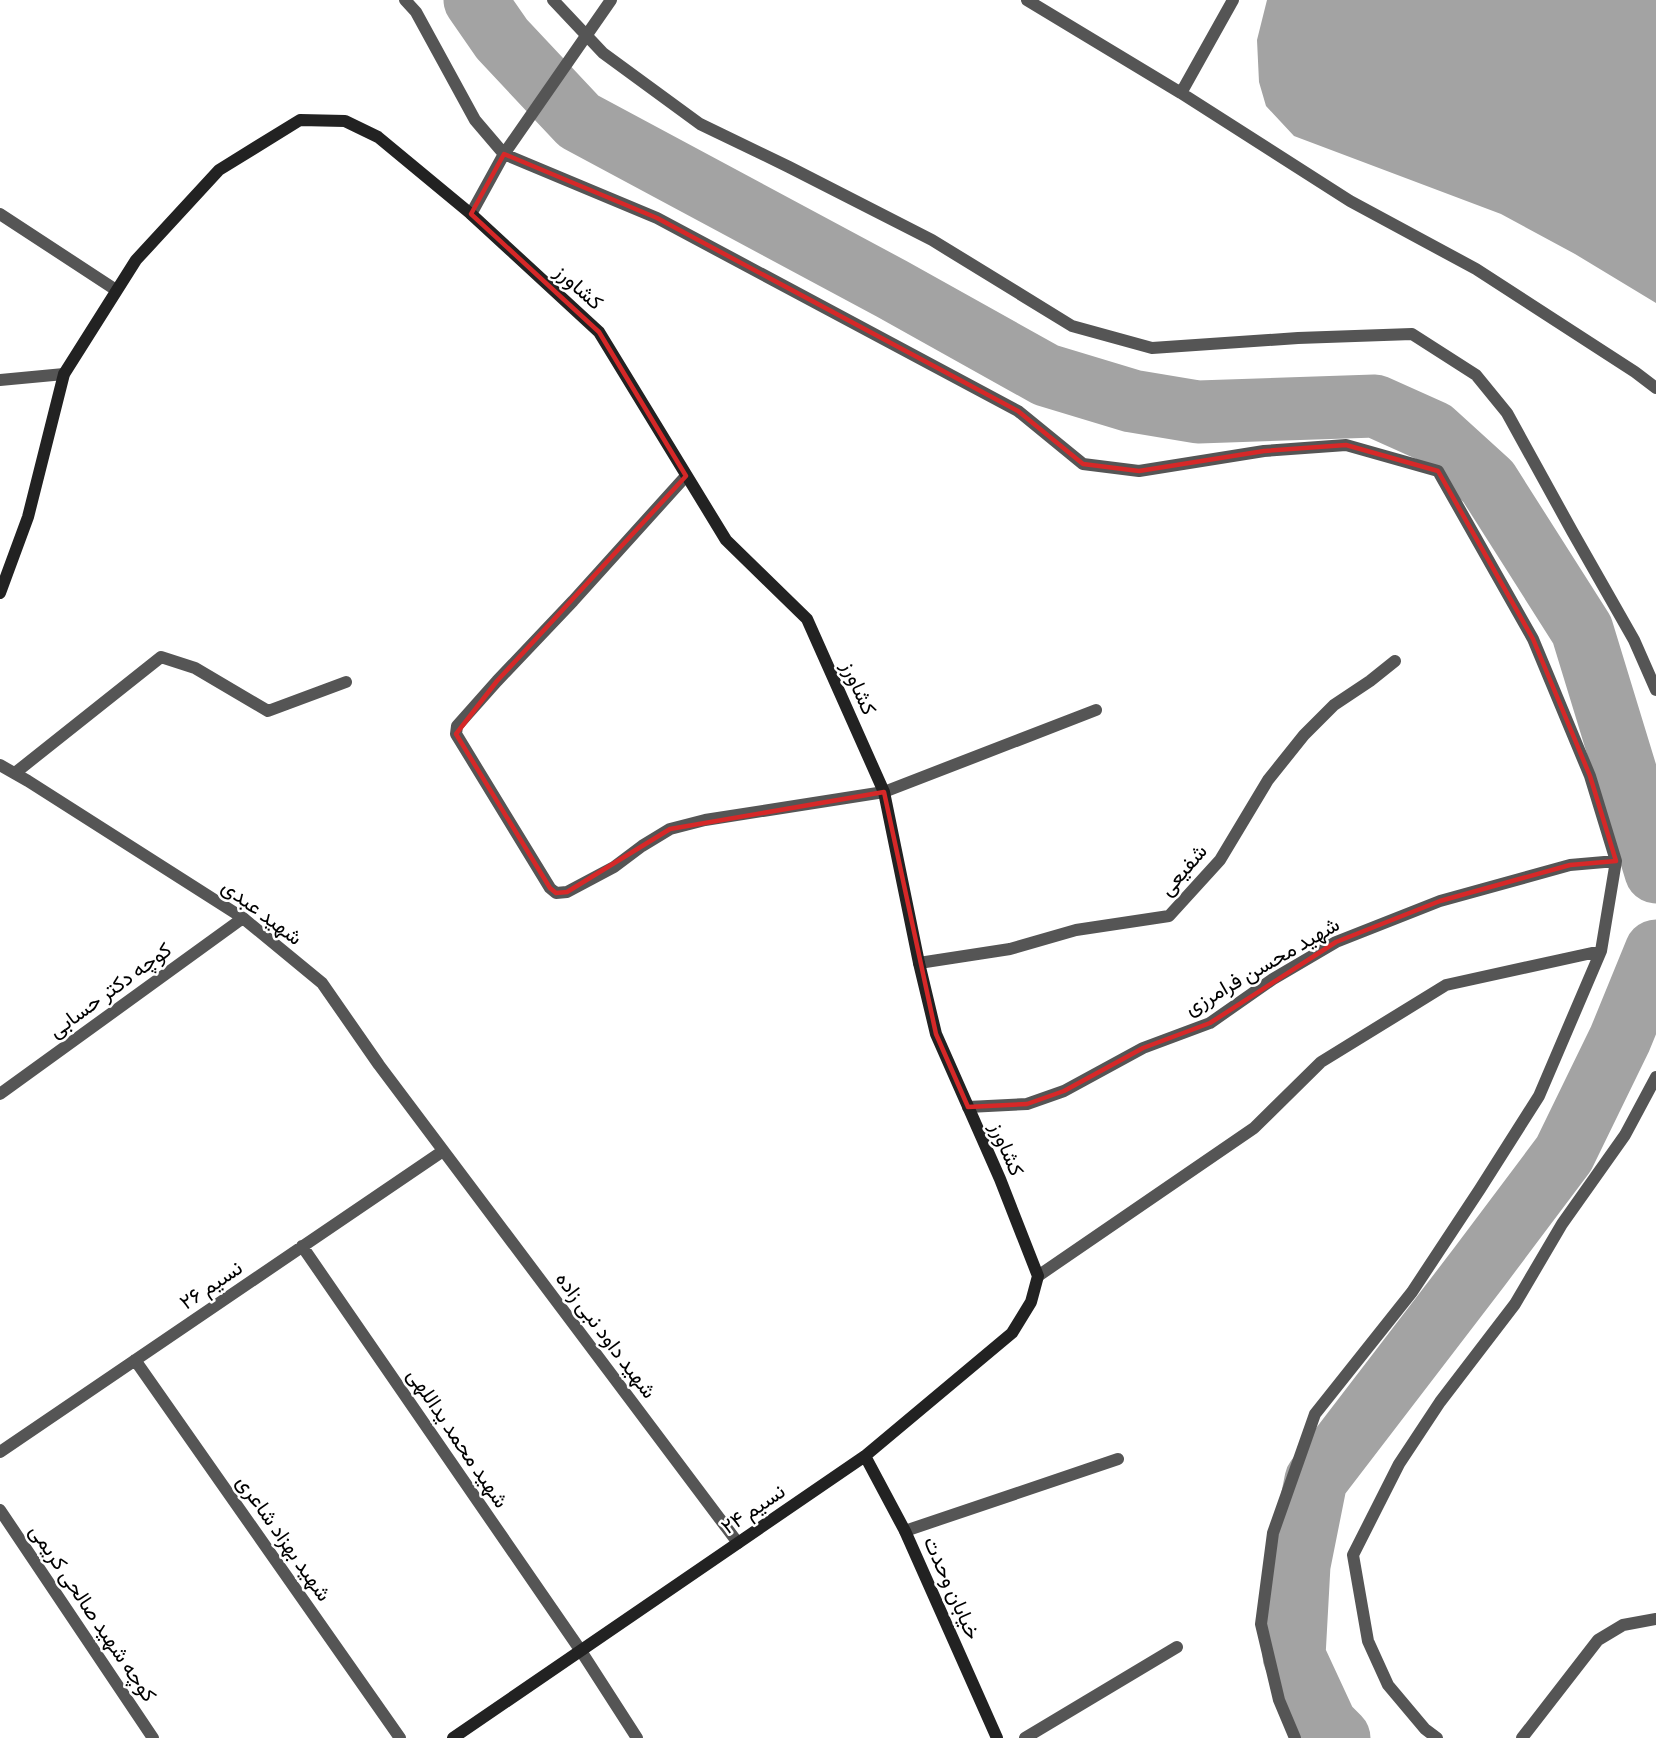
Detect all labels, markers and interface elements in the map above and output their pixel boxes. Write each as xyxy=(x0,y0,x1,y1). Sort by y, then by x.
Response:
street label: کشاورز xyxy=(549,256,610,315)
street label: کشاورز xyxy=(835,655,884,719)
street label: شفیعی xyxy=(1152,837,1213,901)
street label: شهید عبدی xyxy=(217,872,309,951)
street label: شهید محسن فرامرزی xyxy=(1179,909,1344,1021)
street label: کوچه دکتر حسابی xyxy=(42,935,177,1044)
street label: کشاورز xyxy=(984,1116,1032,1180)
street label: نسیم ۲۶ xyxy=(174,1253,248,1316)
street label: شهید داود نبی زاده xyxy=(550,1265,664,1404)
street label: شهید محمد یداللهی xyxy=(402,1362,516,1513)
street label: شهید بهزاد شاعری xyxy=(231,1469,339,1606)
street label: نسیم ۲۴ xyxy=(715,1476,791,1541)
street label: کوچه شهید صالحی کریمی xyxy=(23,1518,164,1707)
street label: خیابان وحدت xyxy=(918,1532,988,1644)

